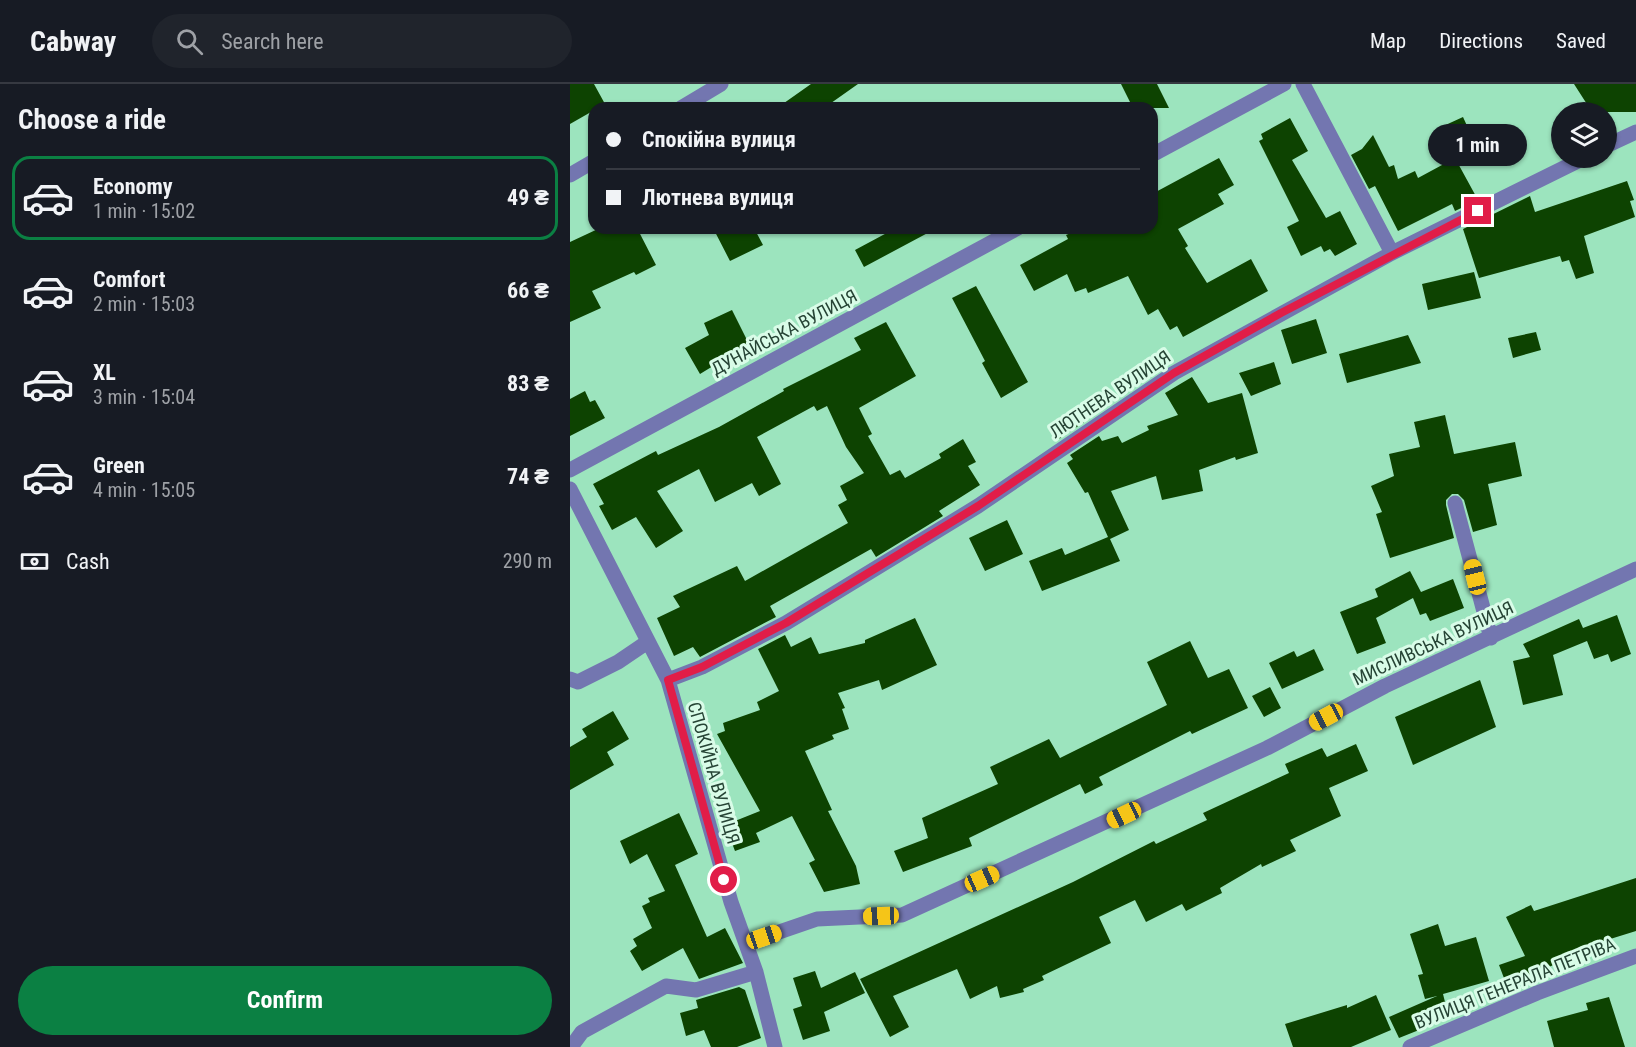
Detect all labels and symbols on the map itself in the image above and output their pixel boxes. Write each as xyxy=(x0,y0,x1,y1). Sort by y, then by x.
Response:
callout: 1 min xyxy=(1428,124,1528,166)
route end xyxy=(1464,197,1491,224)
street label: ДУНАЙСЬКА ВУЛИЦЯ xyxy=(707,285,861,379)
street label: ЛЮТНЕВА ВУЛИЦЯ xyxy=(1046,346,1174,442)
car xyxy=(1462,557,1488,597)
street label: МИСЛИВСЬКА ВУЛИЦЯ xyxy=(1349,597,1517,689)
street label: СПОКІЙНА ВУЛИЦЯ xyxy=(684,700,744,846)
car xyxy=(1306,701,1346,733)
car xyxy=(1104,799,1144,831)
car xyxy=(962,863,1002,895)
route start xyxy=(710,866,737,893)
car xyxy=(863,906,899,926)
car xyxy=(744,923,784,951)
street label: ВУЛИЦЯ ГЕНЕРАЛА ПЕТРІВА xyxy=(1412,933,1619,1033)

